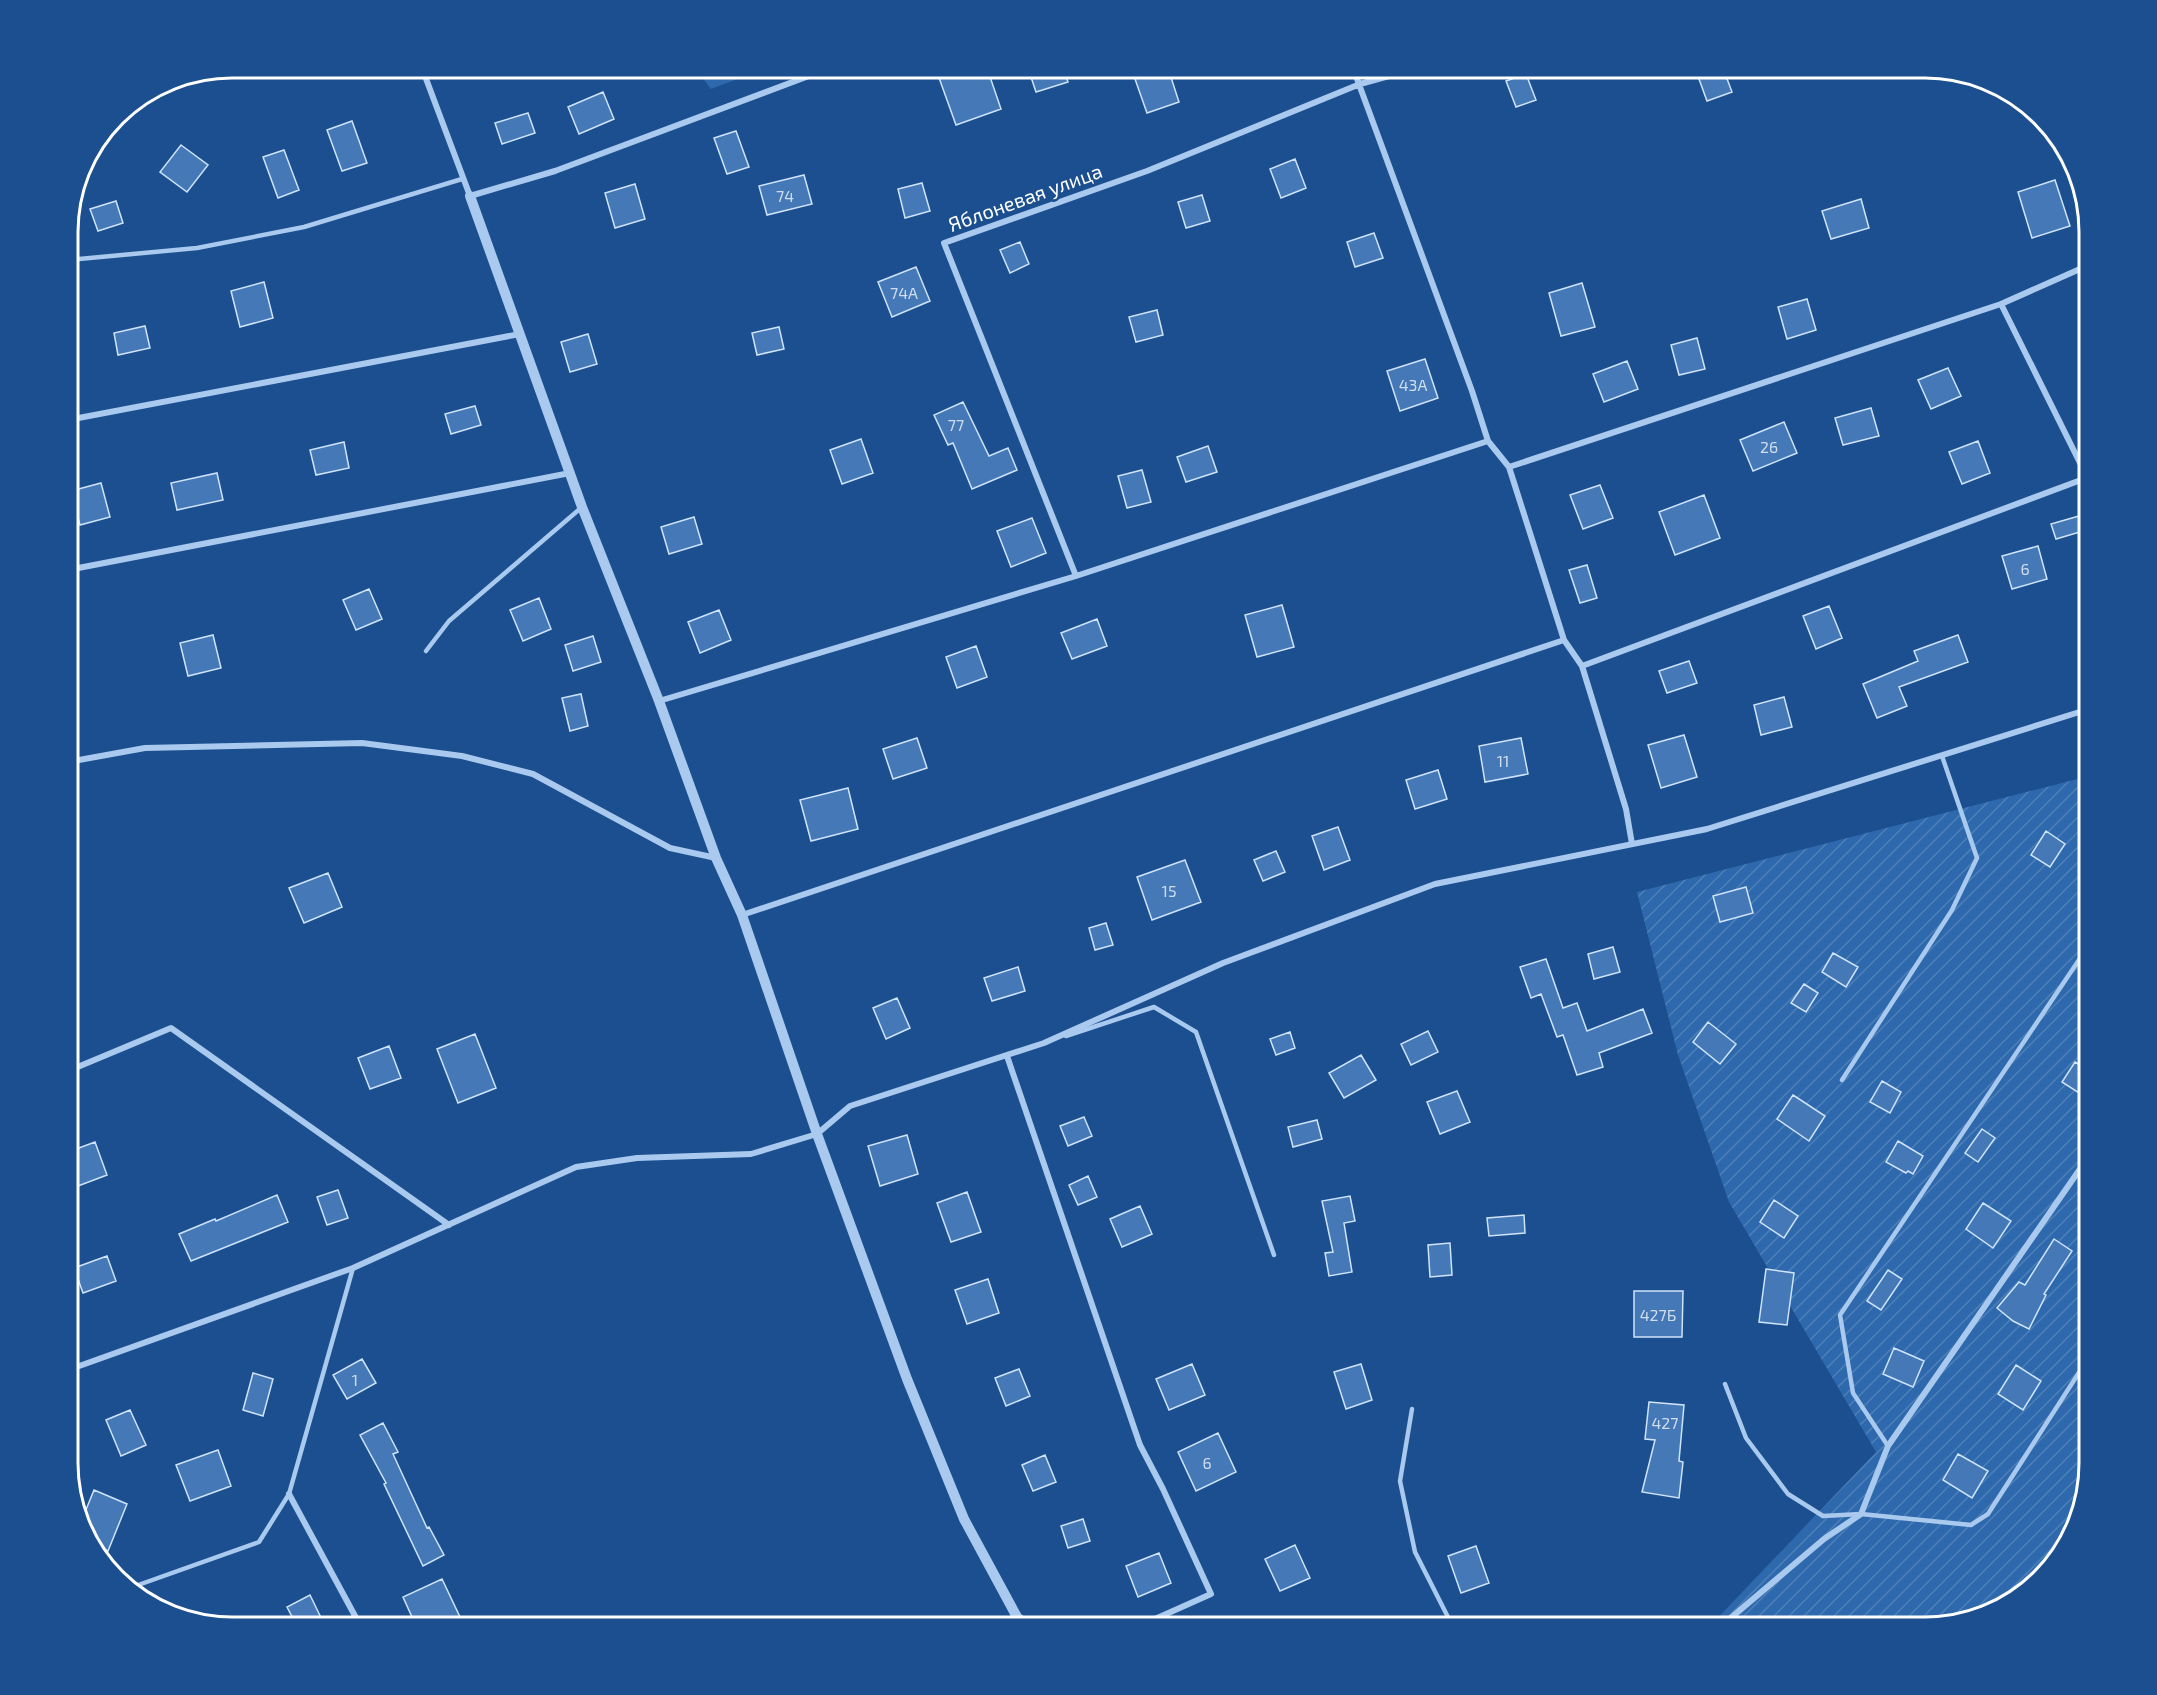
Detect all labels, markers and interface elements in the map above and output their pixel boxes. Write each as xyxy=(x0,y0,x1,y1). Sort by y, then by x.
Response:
street label: Яблоневая улица xyxy=(945,158,1106,237)
house number: 74 xyxy=(776,186,794,205)
house number: 74А xyxy=(890,283,918,302)
house number: 43А xyxy=(1399,375,1427,394)
house number: 77 xyxy=(948,415,964,434)
house number: 26 xyxy=(1760,437,1778,456)
house number: 6 xyxy=(2020,559,2030,578)
house number: 11 xyxy=(1497,751,1509,770)
house number: 15 xyxy=(1162,881,1176,900)
house number: 427Б xyxy=(1640,1305,1676,1324)
house number: 1 xyxy=(352,1370,358,1389)
house number: 427 xyxy=(1651,1413,1679,1432)
house number: 6 xyxy=(1202,1453,1212,1472)

